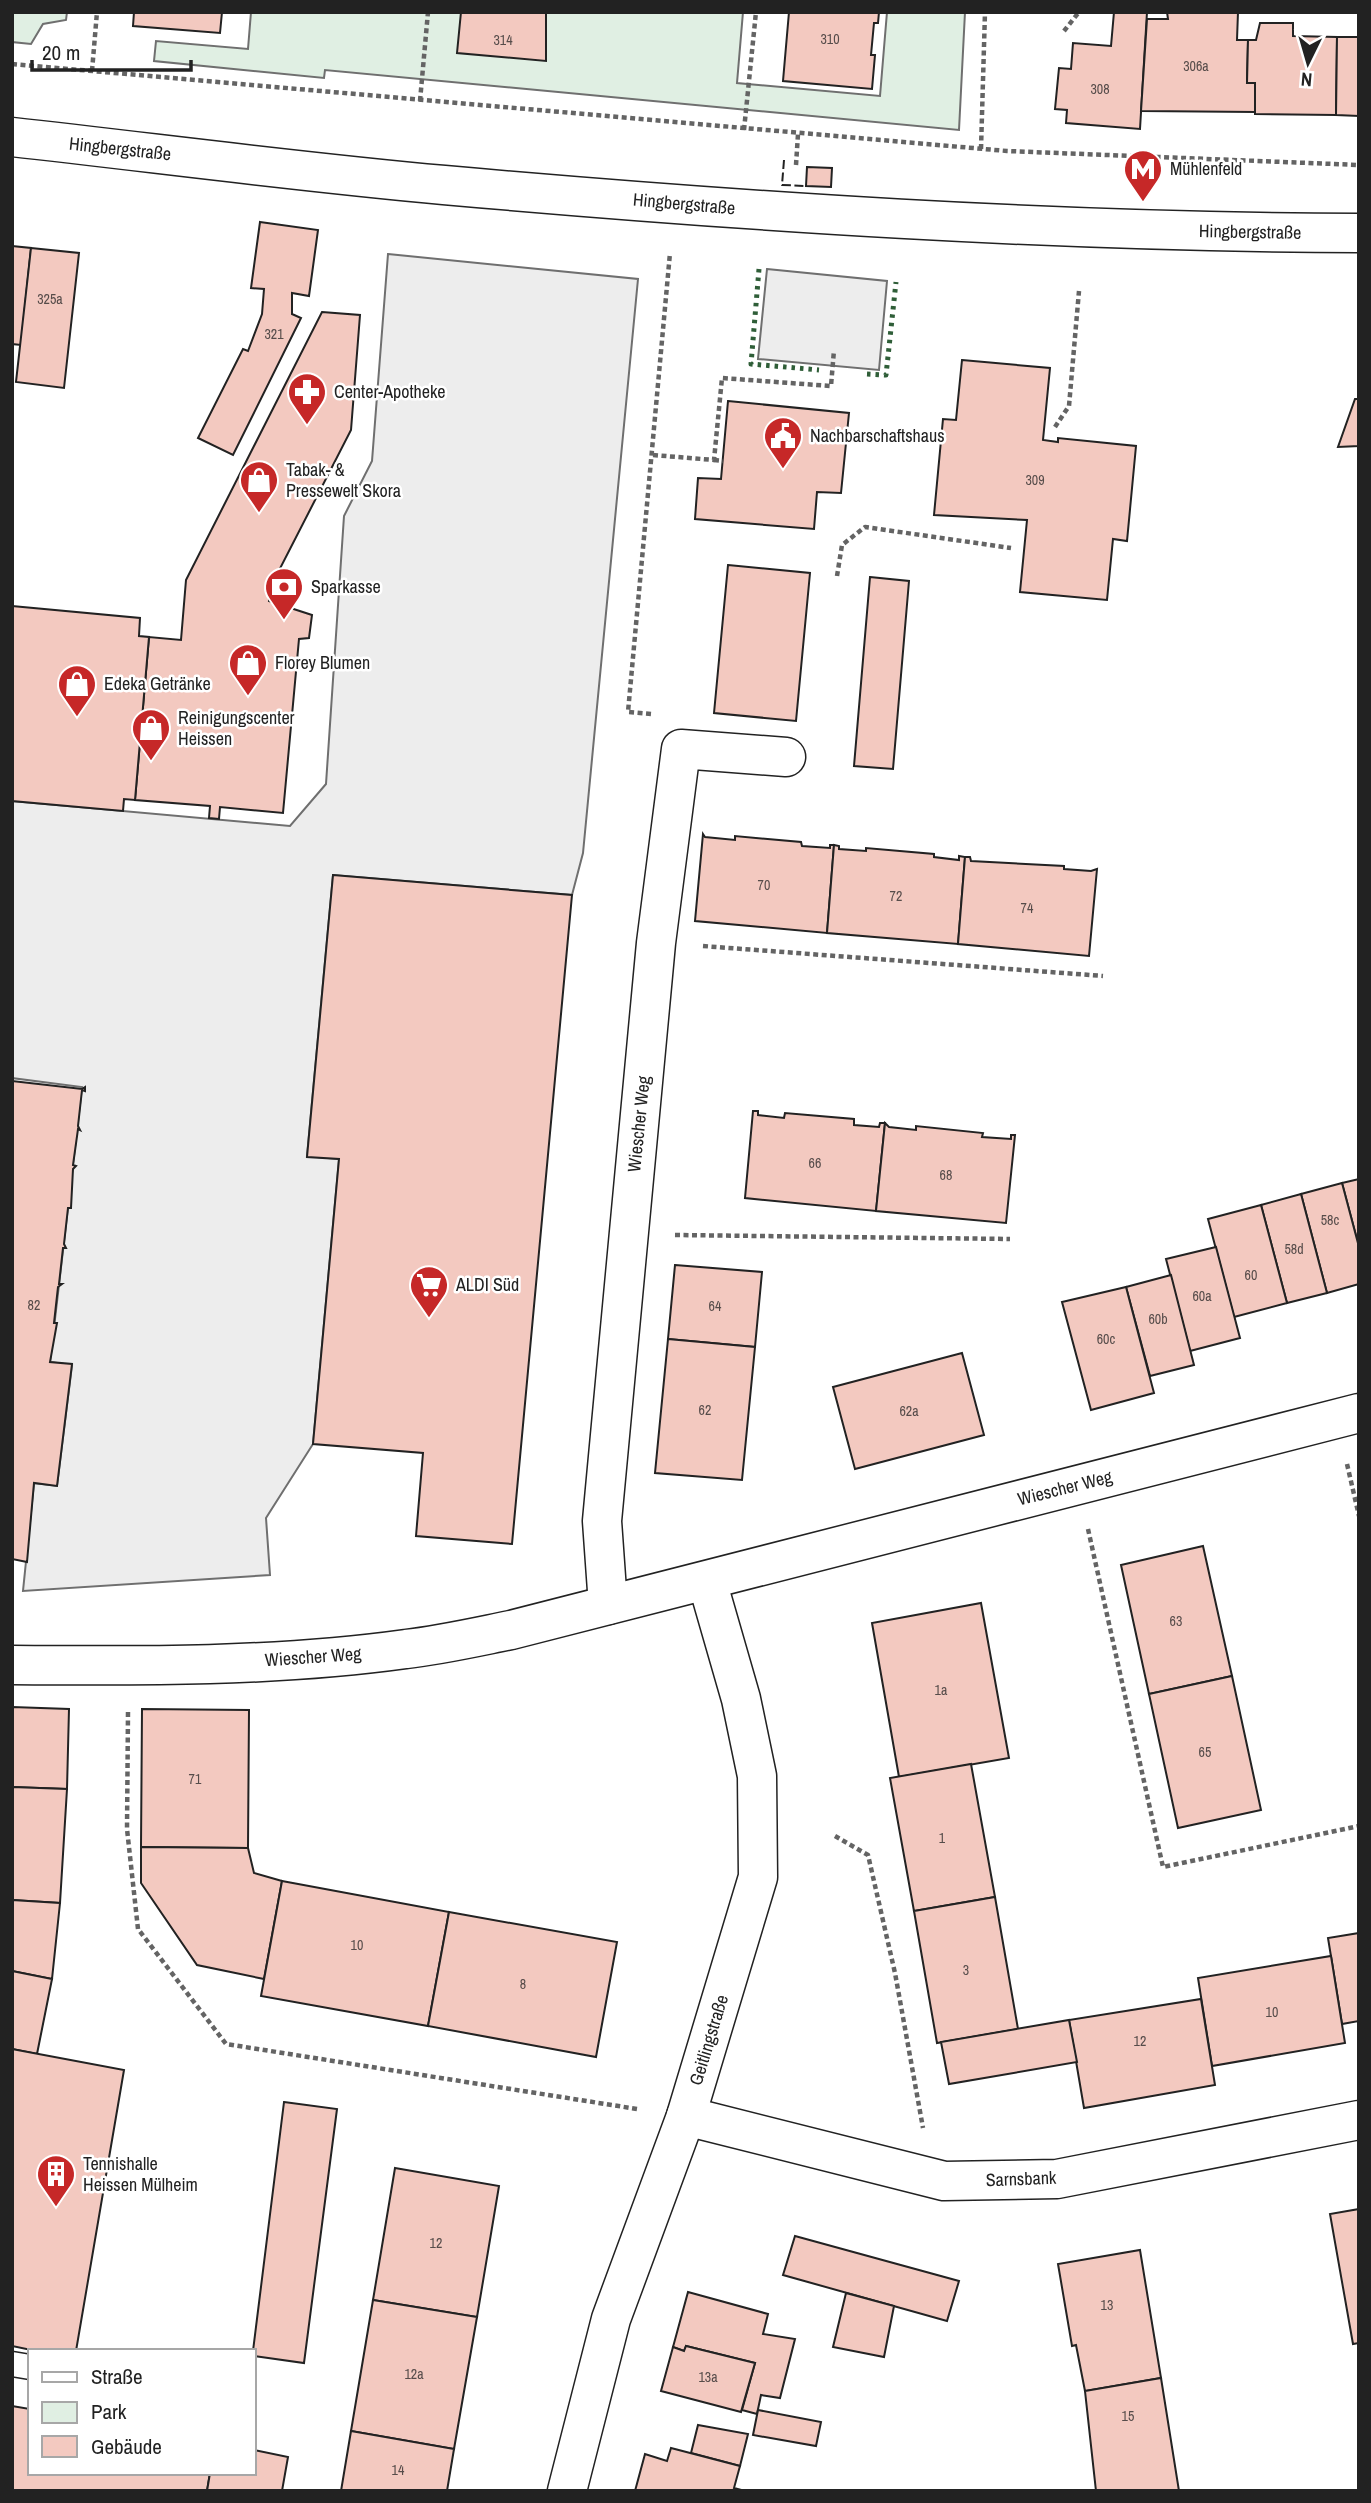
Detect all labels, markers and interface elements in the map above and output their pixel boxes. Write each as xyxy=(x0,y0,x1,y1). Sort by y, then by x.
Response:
scale bar xyxy=(32,28,191,72)
north arrow xyxy=(1273,28,1343,98)
house number: 310 xyxy=(820,30,840,48)
house number: 314 xyxy=(493,31,513,49)
text: 20 m xyxy=(42,38,80,67)
house number: 306a xyxy=(1183,57,1209,75)
text: N xyxy=(1300,66,1313,93)
house number: 308 xyxy=(1090,80,1110,98)
street label: Hingbergstraße xyxy=(68,131,172,166)
metro station icon: Mühlenfeld xyxy=(1122,148,1164,203)
place label: Mühlenfeld xyxy=(1170,156,1242,181)
street label: Hingbergstraße xyxy=(632,187,736,220)
street label: Hingbergstraße xyxy=(1199,218,1301,245)
house number: 325a xyxy=(37,290,63,308)
house number: 321 xyxy=(264,325,284,343)
pharmacy icon: Center-Apotheke xyxy=(286,371,328,426)
place label: Center-Apotheke xyxy=(334,379,446,404)
public building icon: Nachbarschaftshaus xyxy=(762,415,804,470)
place label: Nachbarschaftshaus xyxy=(810,423,945,448)
place label: Tabak- & Pressewelt Skora xyxy=(286,457,401,503)
shop icon: Tabak- & Pressewelt Skora xyxy=(238,459,280,514)
house number: 309 xyxy=(1025,471,1045,489)
bank icon: Sparkasse xyxy=(263,566,305,621)
place label: Sparkasse xyxy=(311,574,381,599)
shop icon: Florey Blumen xyxy=(227,642,269,697)
place label: Florey Blumen xyxy=(275,650,370,675)
shop icon: Edeka Getränke xyxy=(56,663,98,718)
place label: Edeka Getränke xyxy=(104,671,211,696)
place label: Reinigungscenter Heissen xyxy=(178,705,295,751)
shop icon: Reinigungscenter Heissen xyxy=(130,707,172,762)
house number: 70 xyxy=(758,876,770,894)
house number: 72 xyxy=(890,887,902,905)
house number: 74 xyxy=(1021,899,1034,917)
street label: Wiescher Weg xyxy=(621,1074,656,1173)
house number: 66 xyxy=(809,1154,821,1172)
house number: 68 xyxy=(940,1166,952,1184)
house number: 58c xyxy=(1321,1211,1340,1229)
house number: 58d xyxy=(1284,1240,1304,1258)
supermarket icon: ALDI Süd xyxy=(408,1264,450,1319)
house number: 60 xyxy=(1245,1266,1257,1284)
place label: ALDI Süd xyxy=(455,1272,519,1297)
house number: 60a xyxy=(1192,1287,1212,1305)
house number: 82 xyxy=(28,1296,40,1314)
house number: 64 xyxy=(709,1297,722,1315)
house number: 60b xyxy=(1148,1310,1168,1328)
house number: 60c xyxy=(1097,1330,1116,1348)
house number: 62 xyxy=(699,1401,711,1419)
house number: 62a xyxy=(899,1402,919,1420)
street label: Wiescher Weg xyxy=(1015,1464,1115,1511)
house number: 63 xyxy=(1170,1612,1182,1630)
street label: Wiescher Weg xyxy=(264,1641,363,1672)
house number: 1a xyxy=(935,1681,948,1699)
house number: 65 xyxy=(1199,1743,1211,1761)
house number: 71 xyxy=(189,1770,202,1788)
house number: 1 xyxy=(939,1829,946,1847)
house number: 10 xyxy=(351,1936,363,1954)
house number: 3 xyxy=(963,1961,969,1979)
house number: 8 xyxy=(520,1975,526,1993)
street label: Geitlingstraße xyxy=(683,1991,734,2088)
house number: 10 xyxy=(1266,2003,1278,2021)
house number: 12 xyxy=(1134,2032,1146,2050)
place label: Tennishalle Heissen Mülheim xyxy=(83,2151,198,2197)
building icon: Tennishalle Heissen Mülheim xyxy=(35,2153,77,2208)
street label: Sarnsbank xyxy=(985,2165,1057,2192)
house number: 12 xyxy=(430,2234,442,2252)
house number: 13 xyxy=(1101,2296,1113,2314)
legend xyxy=(28,2349,256,2475)
text: Straße xyxy=(91,2362,143,2391)
house number: 12a xyxy=(404,2365,424,2383)
house number: 13a xyxy=(698,2368,718,2386)
text: Park xyxy=(91,2397,127,2426)
house number: 15 xyxy=(1122,2407,1134,2425)
text: Gebäude xyxy=(91,2432,162,2461)
house number: 14 xyxy=(392,2461,405,2479)

